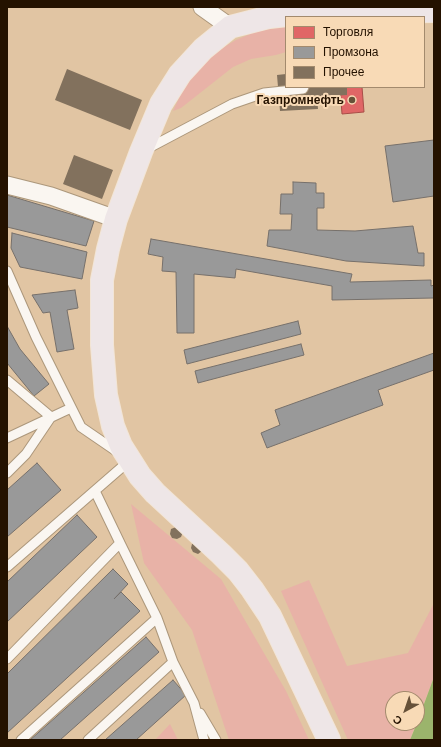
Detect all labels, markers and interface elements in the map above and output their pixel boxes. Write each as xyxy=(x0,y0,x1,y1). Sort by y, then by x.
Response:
legend xyxy=(285,16,425,88)
text: Торговля xyxy=(323,25,373,39)
text: Промзона xyxy=(323,45,378,59)
text: Прочее xyxy=(323,65,364,79)
place label: Газпромнефть xyxy=(256,93,344,107)
marker: Газпромнефть xyxy=(347,95,357,105)
north arrow xyxy=(385,691,425,731)
text: С xyxy=(390,712,405,727)

